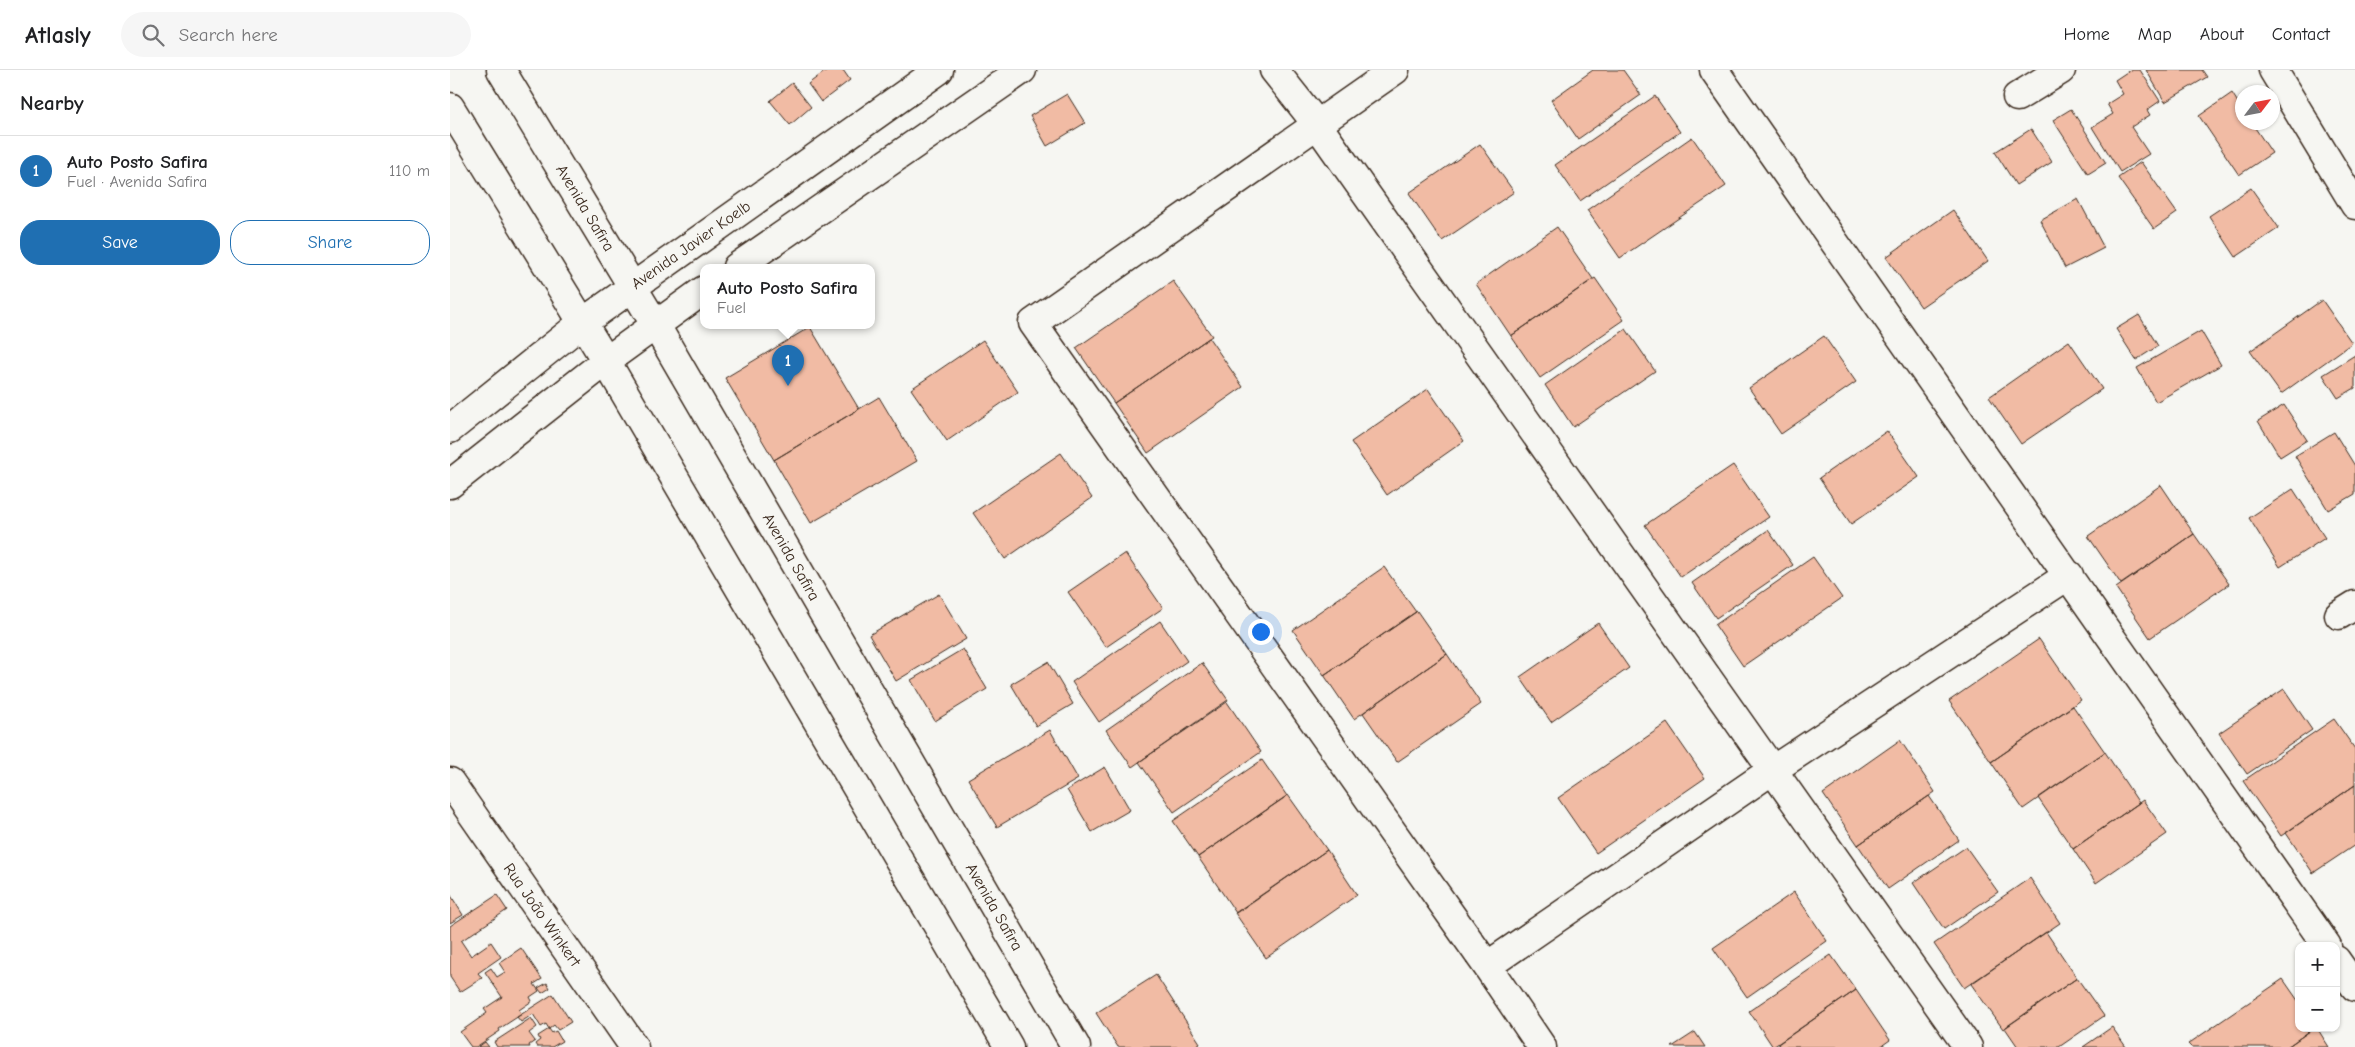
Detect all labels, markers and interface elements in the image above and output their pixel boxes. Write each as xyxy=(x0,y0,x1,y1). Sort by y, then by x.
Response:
search box xyxy=(121,12,471,57)
text: Atlasly xyxy=(25,21,91,49)
icon: search xyxy=(139,21,167,49)
text: Search here xyxy=(179,24,278,46)
text: Home xyxy=(2063,24,2110,45)
text: Map xyxy=(2138,24,2172,45)
text: About xyxy=(2200,24,2244,45)
text: Contact xyxy=(2272,24,2330,45)
north arrow xyxy=(2235,85,2280,130)
text: Nearby xyxy=(20,91,84,115)
text: Auto Posto Safira xyxy=(67,151,208,173)
street label: Avenida Safira xyxy=(552,161,618,255)
text: 1 xyxy=(33,162,39,180)
text: 110 m xyxy=(389,162,430,180)
text: Fuel · Avenida Safira xyxy=(67,173,207,191)
street label: Avenida Javier Koelb xyxy=(628,197,754,293)
button: Save xyxy=(20,220,220,265)
button: Share xyxy=(230,220,430,265)
popup xyxy=(700,264,875,329)
text: Auto Posto Safira xyxy=(717,277,858,299)
text: Fuel xyxy=(717,299,746,317)
pin: 1 xyxy=(772,345,804,386)
street label: Avenida Safira xyxy=(759,510,823,604)
your location xyxy=(1248,619,1274,645)
street label: Rua João Winkert xyxy=(500,860,585,970)
street label: Avenida Safira xyxy=(962,860,1026,954)
map controls xyxy=(2295,942,2340,1032)
button: + xyxy=(2295,942,2340,987)
button: − xyxy=(2295,987,2340,1032)

